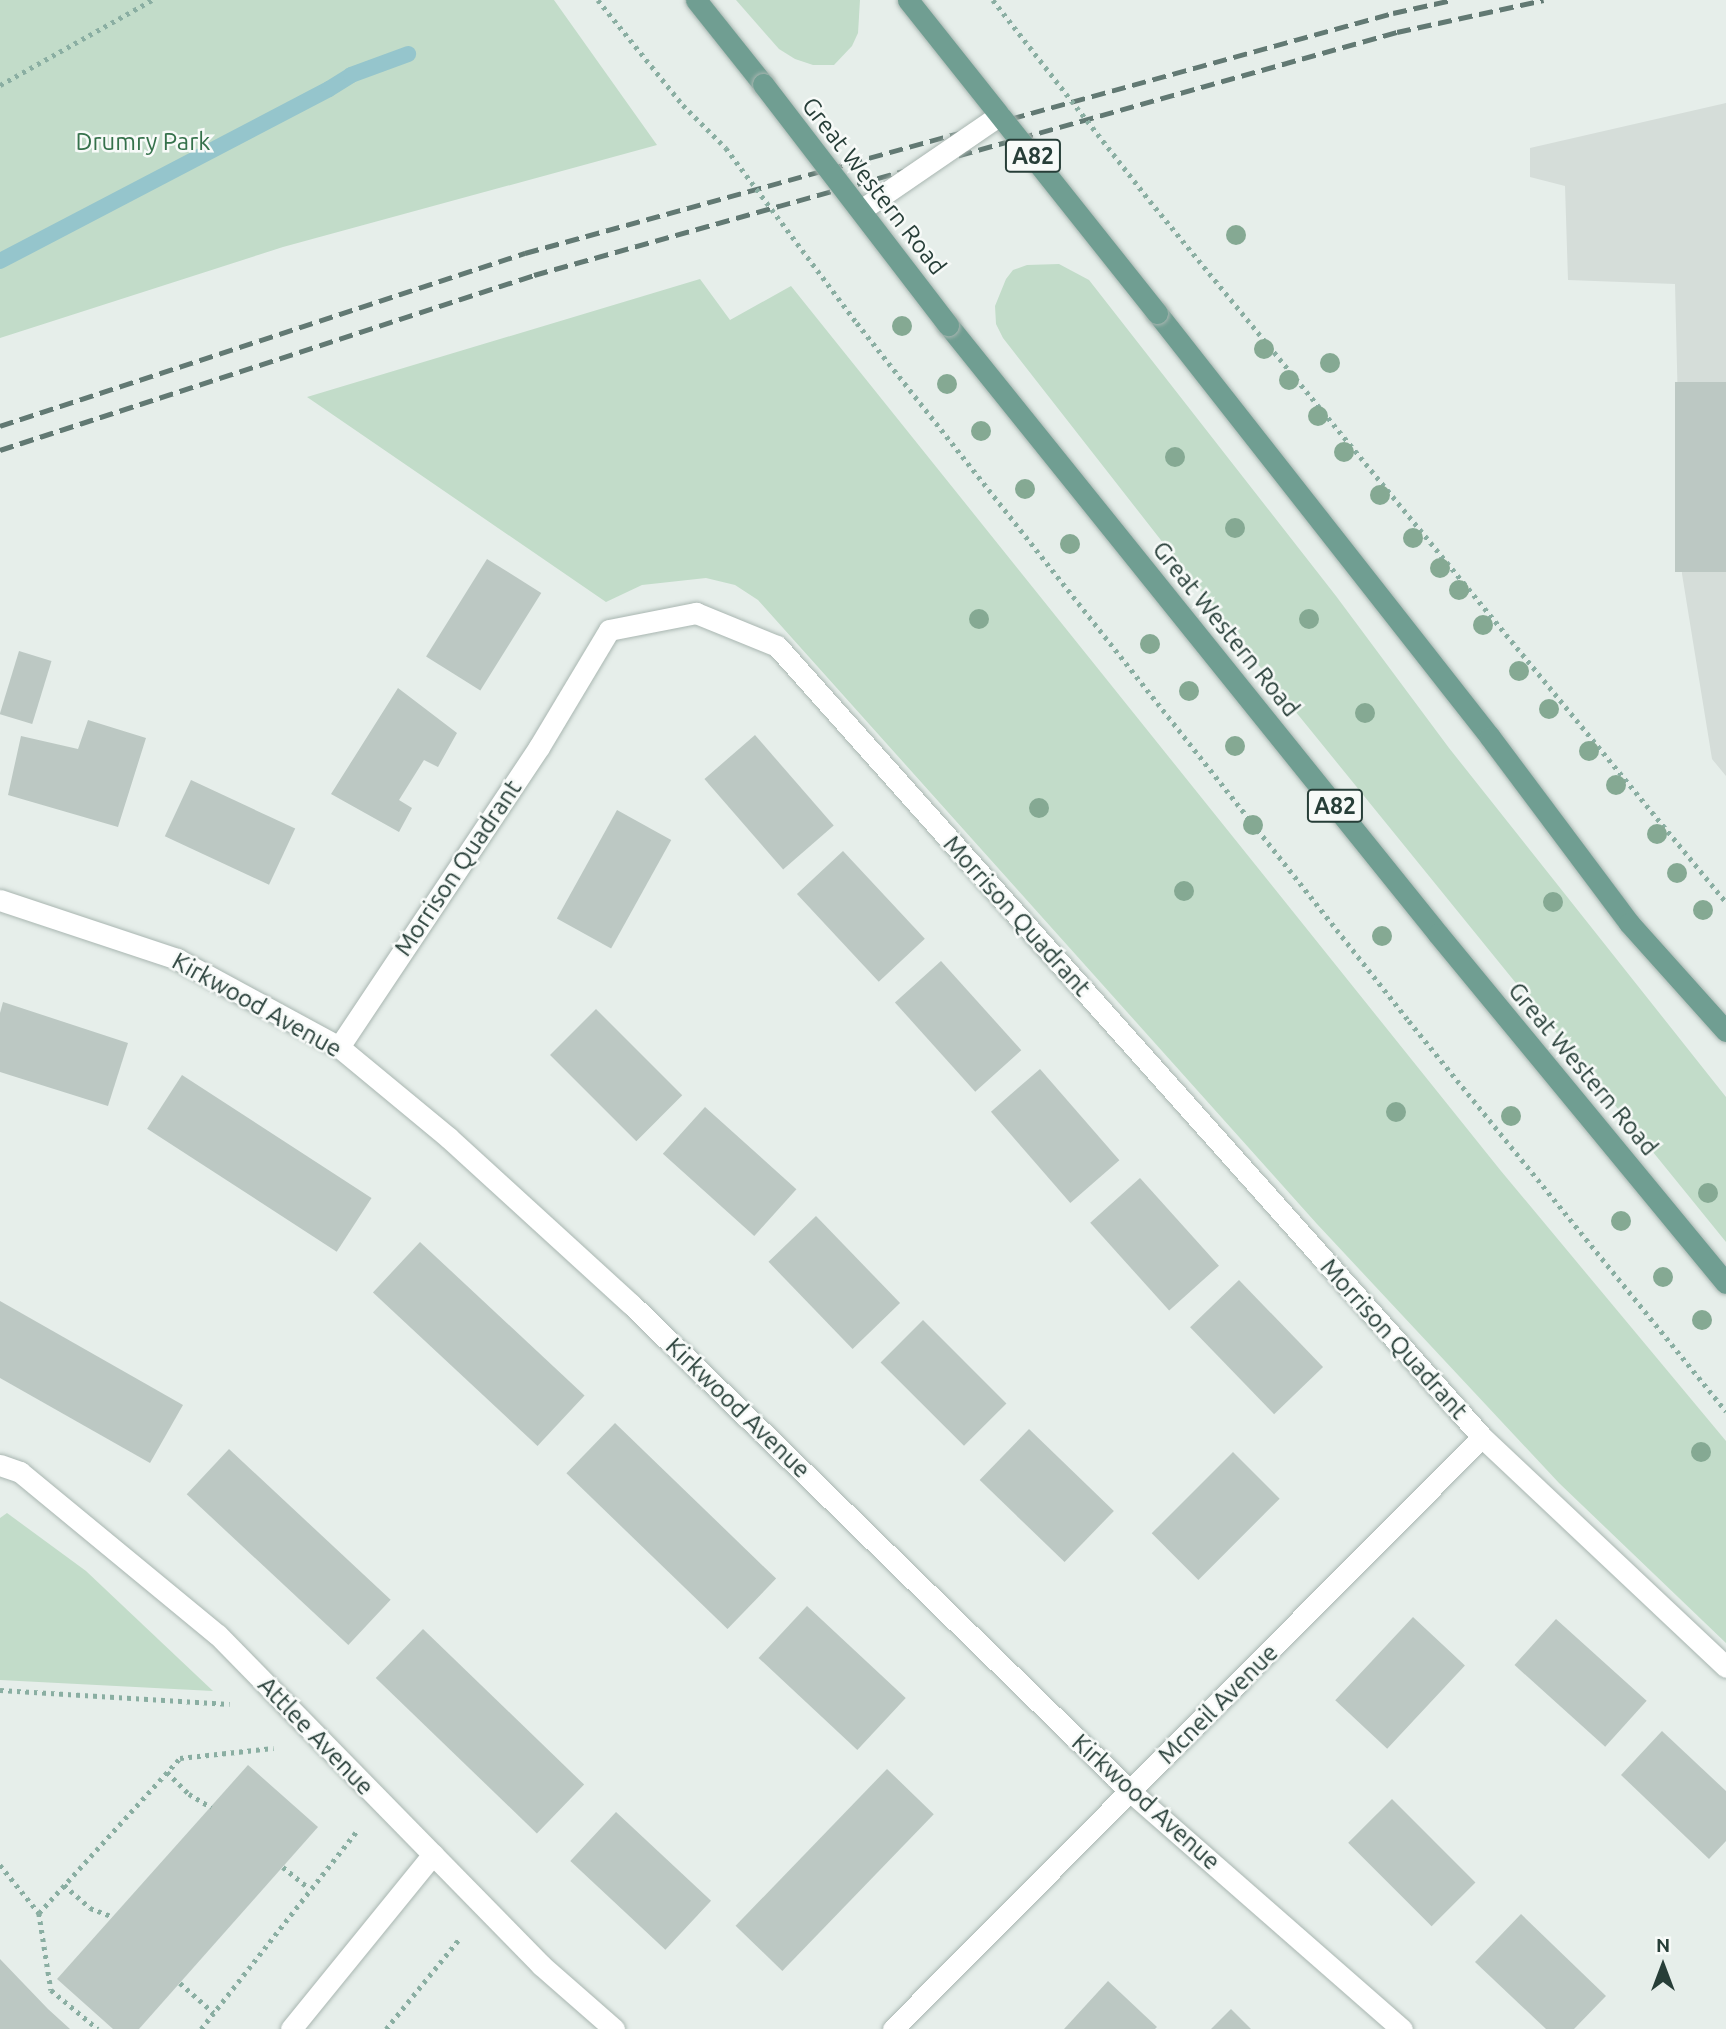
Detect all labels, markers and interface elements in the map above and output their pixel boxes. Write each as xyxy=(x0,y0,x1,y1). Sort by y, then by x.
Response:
street label: Great Western Road xyxy=(796,92,952,280)
park label: Drumry Park xyxy=(76,128,210,156)
road number: A82 xyxy=(1003,136,1063,176)
street label: Great Western Road xyxy=(1146,536,1306,722)
street label: Morrison Quadrant xyxy=(389,775,527,961)
road number: A82 xyxy=(1305,786,1365,826)
street label: Morrison Quadrant xyxy=(937,830,1097,1002)
street label: Kirkwood Avenue xyxy=(167,947,347,1063)
street label: Great Western Road xyxy=(1502,977,1664,1161)
street label: Morrison Quadrant xyxy=(1314,1253,1474,1425)
street label: Kirkwood Avenue xyxy=(660,1332,816,1484)
street label: Mcneil Avenue xyxy=(1152,1638,1284,1770)
street label: Attlee Avenue xyxy=(252,1671,380,1801)
street label: Kirkwood Avenue xyxy=(1066,1728,1226,1876)
north arrow xyxy=(1628,1931,1698,2001)
text: N xyxy=(1656,1934,1670,1956)

